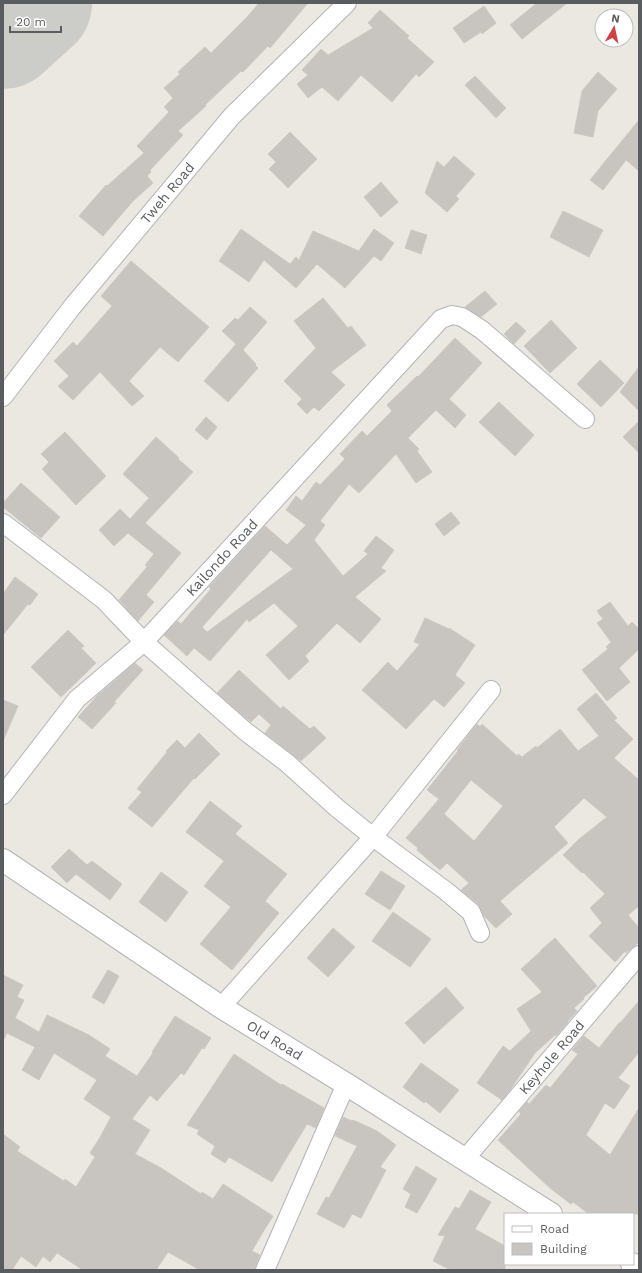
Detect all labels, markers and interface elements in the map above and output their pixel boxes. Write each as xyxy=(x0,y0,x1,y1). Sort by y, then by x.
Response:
scale bar xyxy=(10,8,61,34)
north arrow xyxy=(594,8,634,48)
text: N xyxy=(610,12,621,26)
text: 20 m xyxy=(16,15,46,29)
street label: Tweh Road xyxy=(137,159,198,227)
street label: Kailondo Road xyxy=(183,516,261,599)
street label: Old Road xyxy=(244,1017,306,1063)
street label: Keyhole Road xyxy=(516,1017,588,1098)
legend xyxy=(504,1213,634,1265)
text: Road xyxy=(540,1222,569,1236)
text: Building xyxy=(540,1242,587,1256)

